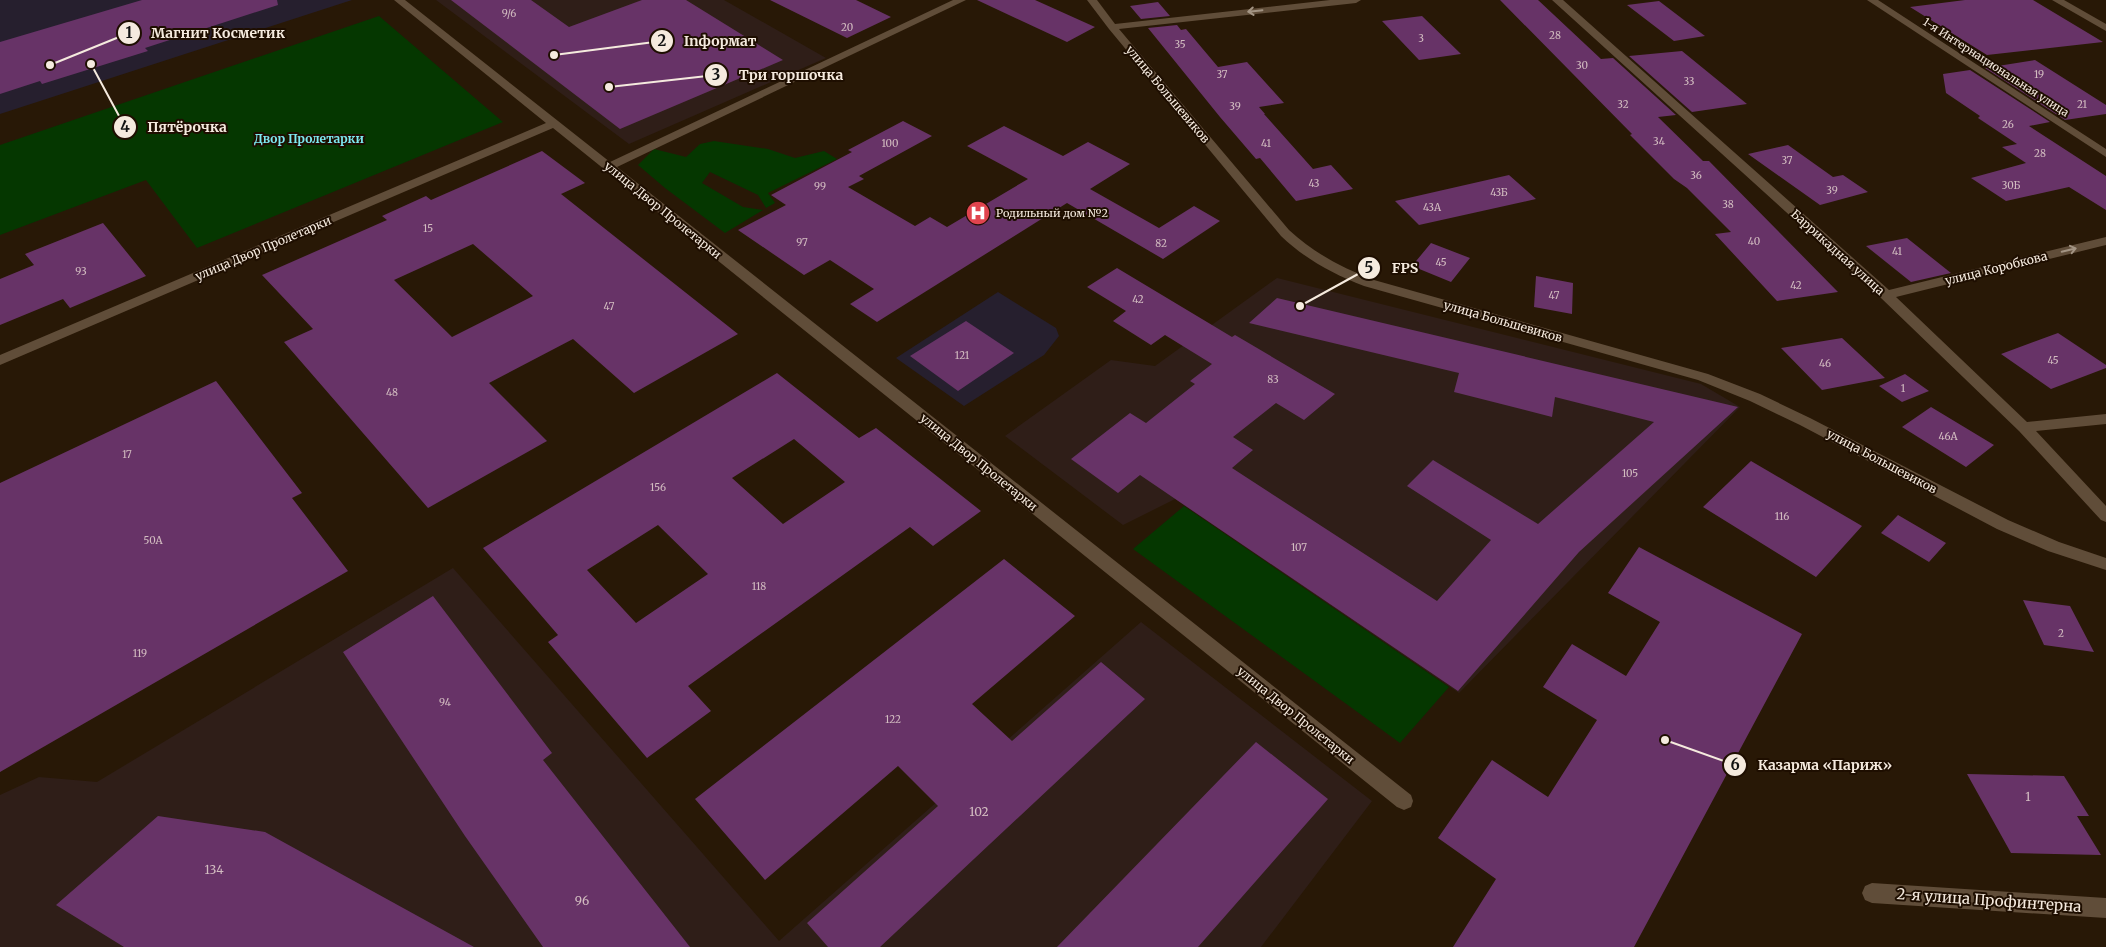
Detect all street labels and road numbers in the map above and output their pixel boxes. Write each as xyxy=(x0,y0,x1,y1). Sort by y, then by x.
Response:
street label: 1-я Интернациональная улица xyxy=(1920,14,2072,120)
street label: улица Большевиков xyxy=(1123,42,1213,146)
street label: улица Двор Пролетарки xyxy=(601,158,725,262)
street label: Баррикадная улица xyxy=(1788,206,1888,298)
street label: улица Двор Пролетарки xyxy=(193,213,333,283)
street label: улица Коробкова xyxy=(1943,248,2049,288)
street label: улица Большевиков xyxy=(1442,297,1564,345)
street label: улица Двор Пролетарки xyxy=(917,410,1041,514)
street label: улица Большевиков xyxy=(1824,426,1940,496)
street label: улица Двор Пролетарки xyxy=(1234,663,1358,767)
street label: 2-я улица Профинтерна xyxy=(1896,884,2082,916)

